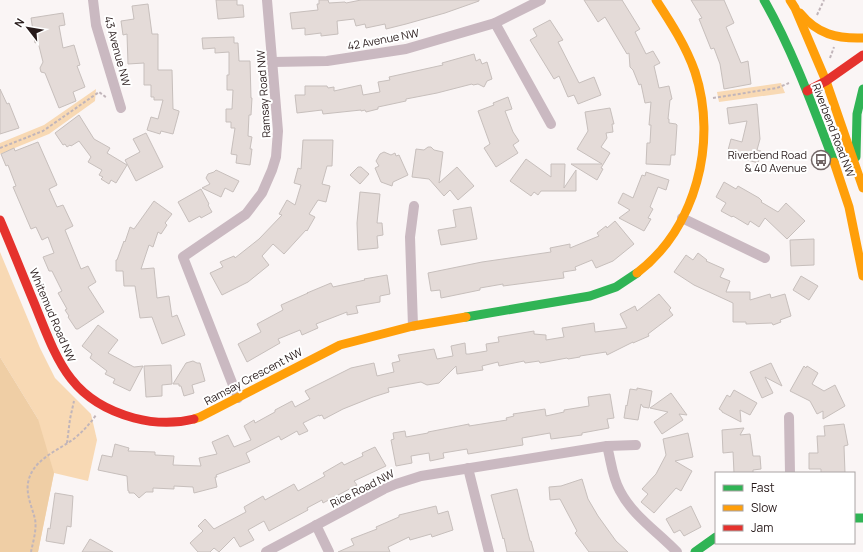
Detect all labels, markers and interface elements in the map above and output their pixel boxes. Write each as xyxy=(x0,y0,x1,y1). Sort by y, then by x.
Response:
north arrow xyxy=(8,8,48,48)
street label: 43 Avenue NW xyxy=(101,14,135,89)
text: N xyxy=(11,15,28,30)
street label: 42 Avenue NW xyxy=(346,25,421,53)
street label: Ramsay Road NW xyxy=(252,49,274,138)
street label: Riverbend Road NW xyxy=(809,81,859,180)
place label: Riverbend Road & 40 Avenue xyxy=(728,147,808,175)
bus stop icon: Riverbend Road & 40 Avenue xyxy=(810,149,832,171)
street label: Whitemud Road NW xyxy=(26,266,80,365)
street label: Ramsay Crescent NW xyxy=(201,343,305,408)
street label: Rice Road NW xyxy=(327,465,397,511)
legend xyxy=(715,472,855,544)
text: Fast xyxy=(751,479,775,496)
text: Slow xyxy=(751,499,777,516)
text: Jam xyxy=(751,519,773,536)

